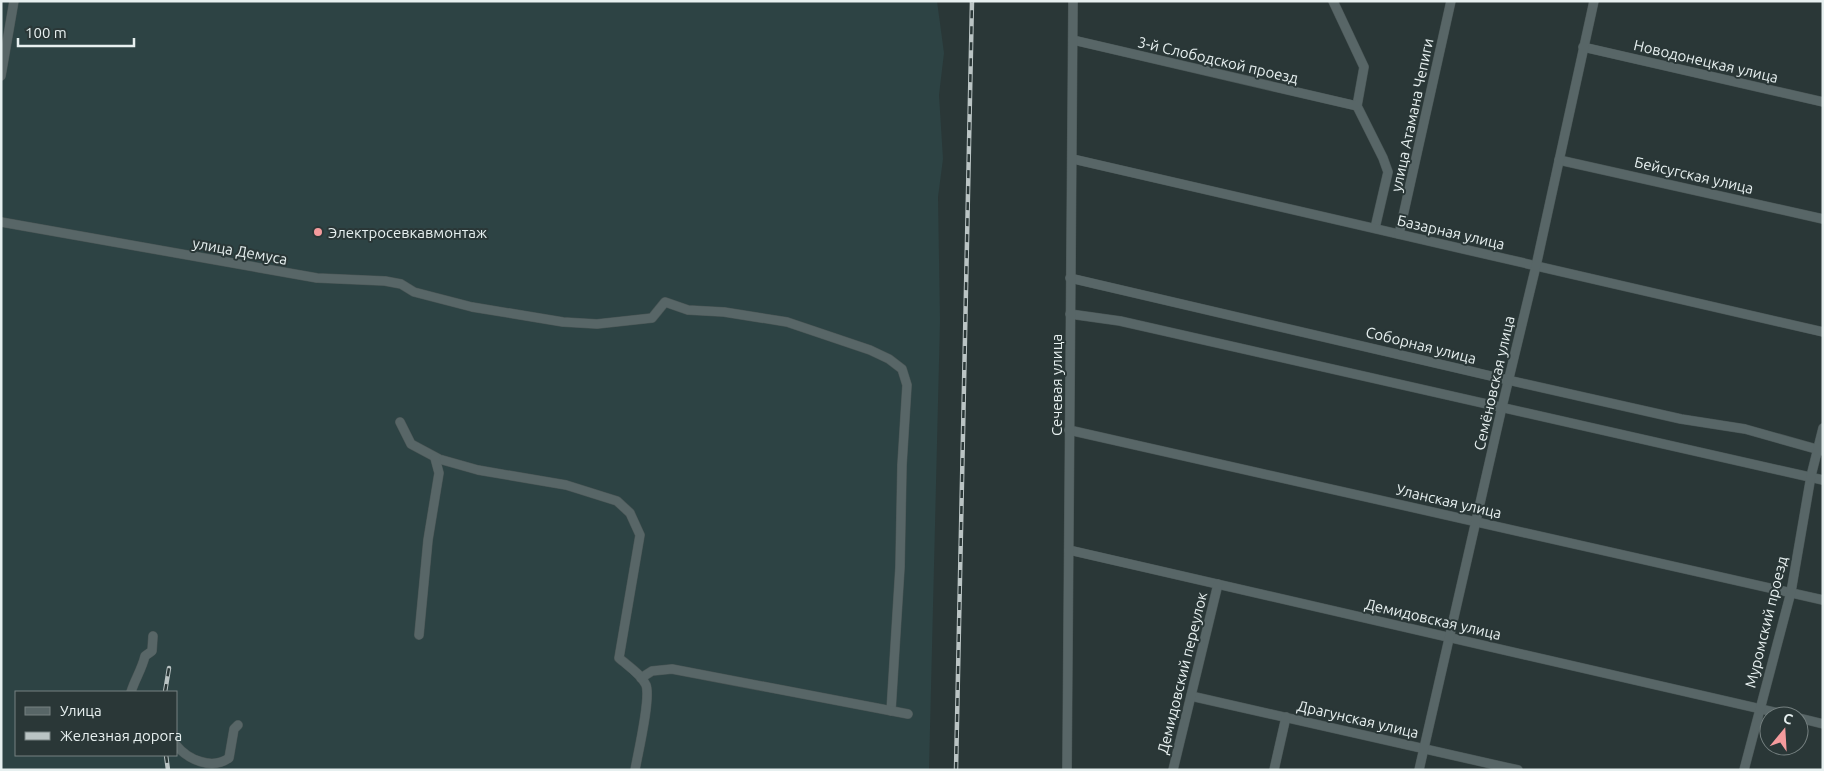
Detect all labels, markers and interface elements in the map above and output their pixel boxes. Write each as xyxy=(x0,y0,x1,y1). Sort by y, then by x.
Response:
scale bar xyxy=(18,15,134,47)
text: 100 m xyxy=(25,24,67,41)
street label: 3-й Слободской проезд xyxy=(1136,33,1300,87)
street label: Новодонецкая улица xyxy=(1632,36,1780,86)
street label: улица Атамана Чепиги xyxy=(1387,37,1437,193)
street label: Бейсугская улица xyxy=(1633,153,1755,197)
street label: Базарная улица xyxy=(1396,211,1506,253)
place label: Электросевкавмонтаж xyxy=(328,224,487,241)
marker: Электросевкавмонтаж xyxy=(312,226,324,238)
street label: улица Демуса xyxy=(191,234,289,268)
street label: Семёновская улица xyxy=(1470,314,1518,452)
street label: Соборная улица xyxy=(1364,323,1478,367)
street label: Сечевая улица xyxy=(1048,334,1065,436)
street label: Уланская улица xyxy=(1395,481,1503,521)
street label: Муромский проезд xyxy=(1741,554,1791,690)
street label: Демидовский переулок xyxy=(1154,590,1210,756)
street label: Демидовская улица xyxy=(1363,595,1503,643)
legend xyxy=(15,691,178,756)
street label: Драгунская улица xyxy=(1296,697,1420,741)
text: Улица xyxy=(60,702,102,719)
north arrow xyxy=(1759,706,1809,756)
text: С xyxy=(1781,710,1795,728)
text: Железная дорога xyxy=(60,727,182,744)

